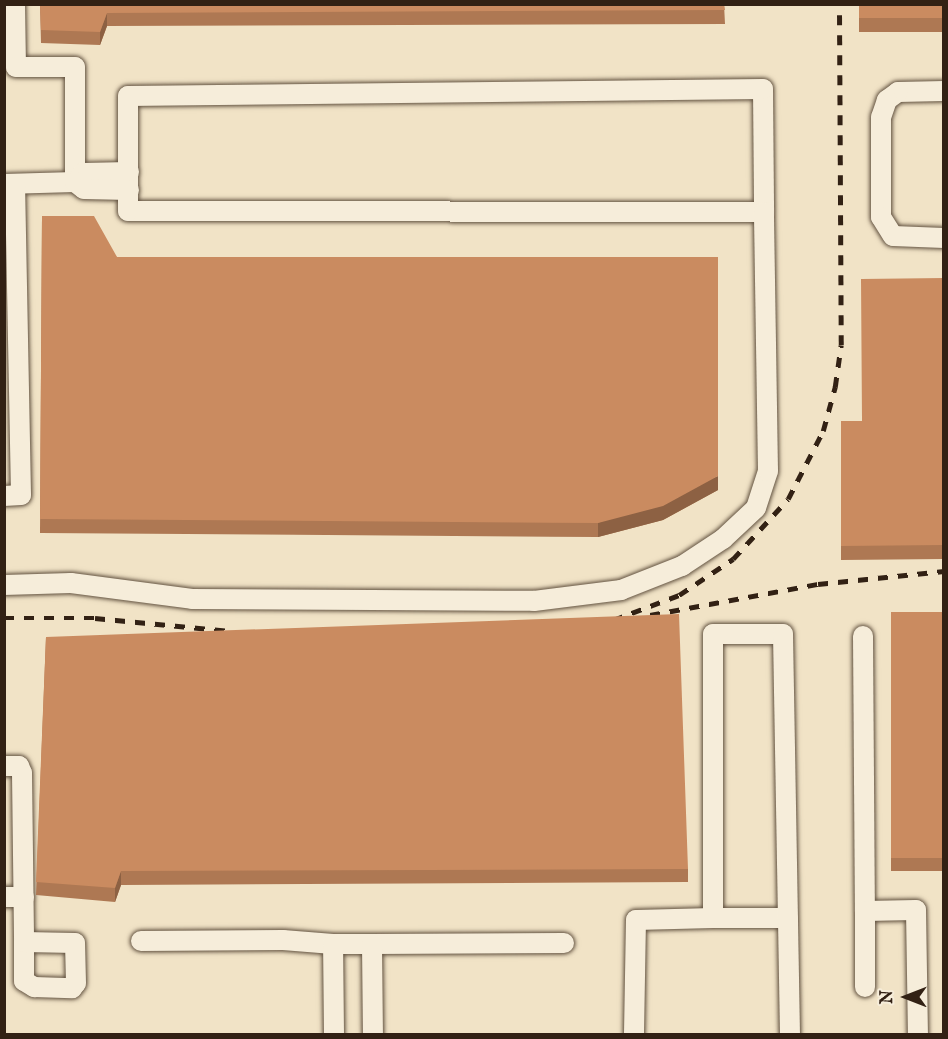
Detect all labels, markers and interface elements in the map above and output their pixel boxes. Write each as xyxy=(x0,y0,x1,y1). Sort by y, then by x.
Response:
north arrow xyxy=(876,967,936,1027)
text: N xyxy=(878,990,898,1004)

